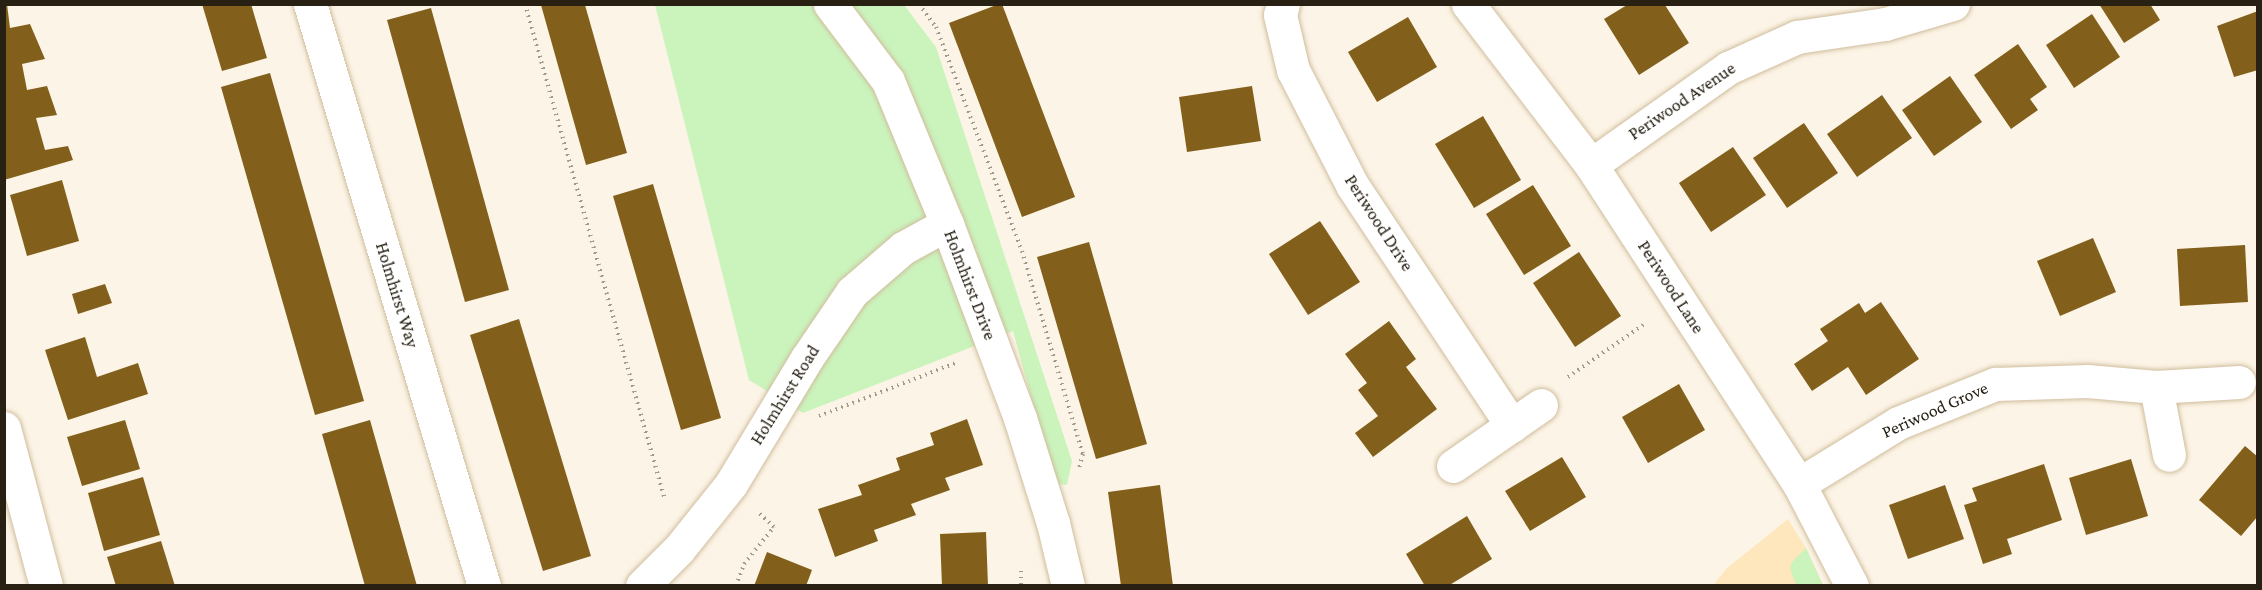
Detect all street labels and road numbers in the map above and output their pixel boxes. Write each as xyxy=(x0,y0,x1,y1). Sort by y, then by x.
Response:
street label: Periwood Avenue xyxy=(1624,57,1740,145)
street label: Periwood Drive xyxy=(1340,171,1418,275)
street label: Holmhirst Drive xyxy=(939,227,1001,343)
street label: Periwood Lane xyxy=(1633,237,1709,337)
street label: Holmhirst Way xyxy=(371,240,423,350)
street label: Holmhirst Road xyxy=(746,341,824,449)
street label: Periwood Grove xyxy=(1879,377,1991,443)

